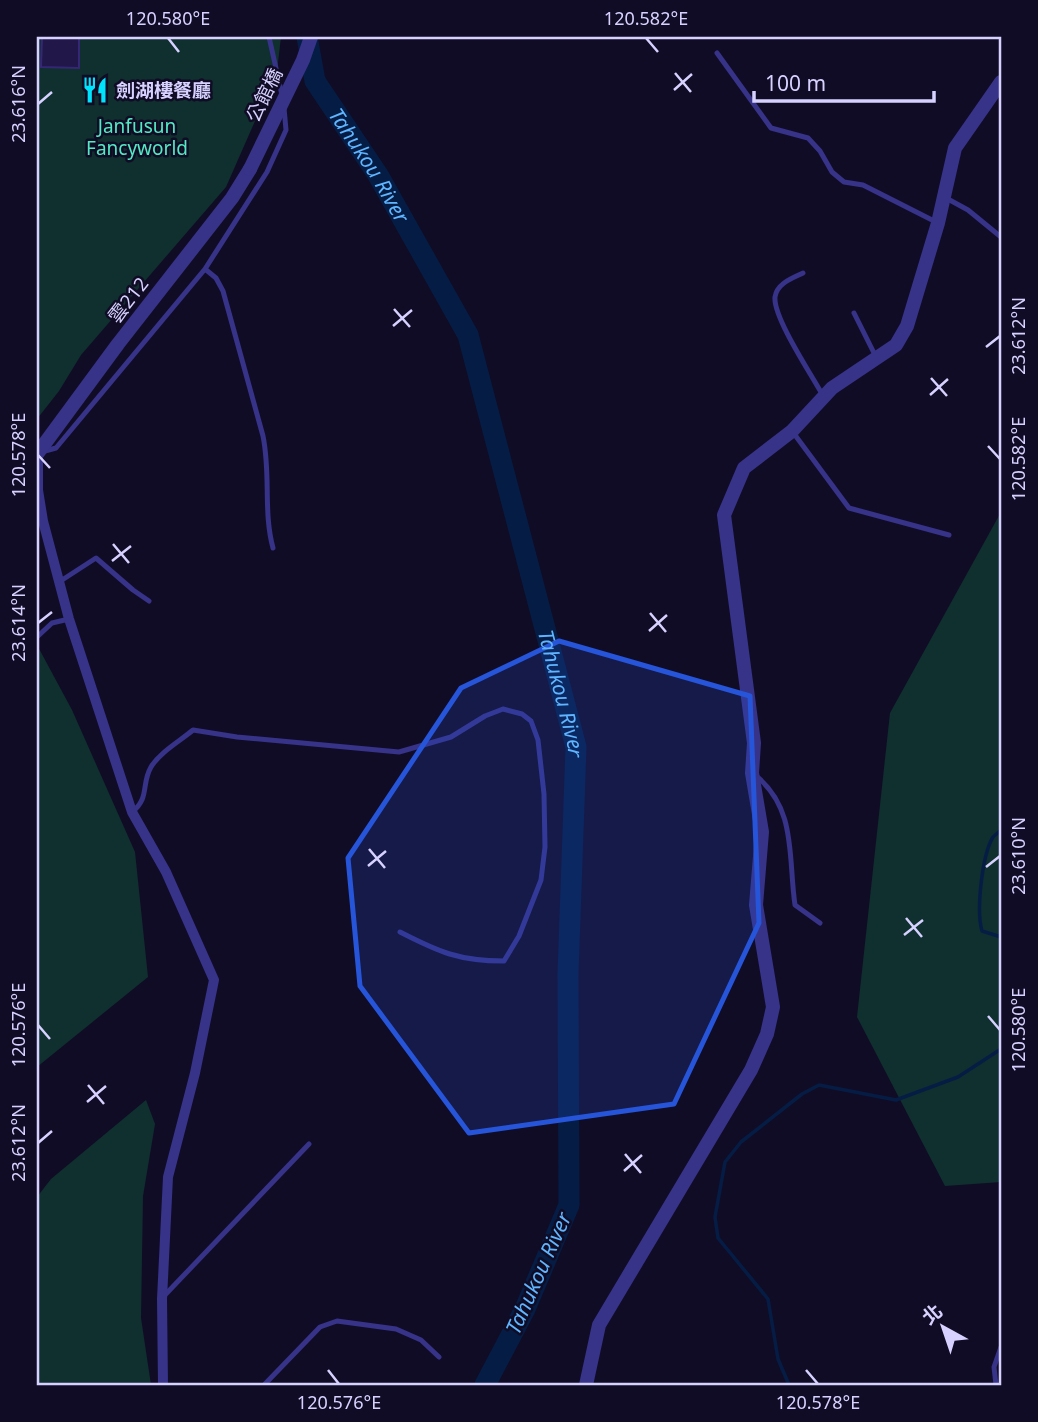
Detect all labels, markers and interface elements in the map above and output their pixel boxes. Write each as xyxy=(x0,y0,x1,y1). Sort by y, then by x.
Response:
text: 120.580°E xyxy=(126,6,210,30)
text: 120.582°E xyxy=(604,6,688,30)
scale bar xyxy=(754,60,935,104)
street label: 公館橋 xyxy=(240,64,288,126)
text: 23.616°N xyxy=(6,65,30,143)
text: 100 m xyxy=(765,69,826,97)
restaurant icon: 劍湖樓餐廳 xyxy=(80,75,110,105)
place label: 劍湖樓餐廳 xyxy=(116,77,211,103)
water label: Tahukou River xyxy=(323,102,417,229)
park label: Janfusun Fancyworld xyxy=(86,113,188,161)
street label: 雲212 xyxy=(102,272,154,328)
text: 23.612°N xyxy=(1006,297,1030,375)
text: 120.578°E xyxy=(6,413,30,497)
text: 120.582°E xyxy=(1006,417,1030,501)
text: 23.614°N xyxy=(6,584,30,662)
water label: Tahukou River xyxy=(532,627,590,759)
text: 23.610°N xyxy=(1006,817,1030,895)
text: 120.576°E xyxy=(6,983,30,1067)
text: 120.580°E xyxy=(1006,988,1030,1072)
text: 23.612°N xyxy=(6,1104,30,1182)
water label: Tahukou River xyxy=(499,1206,578,1338)
north arrow xyxy=(908,1292,978,1362)
text: 北 xyxy=(916,1298,948,1330)
text: 120.576°E xyxy=(297,1390,381,1414)
text: 120.578°E xyxy=(776,1390,860,1414)

